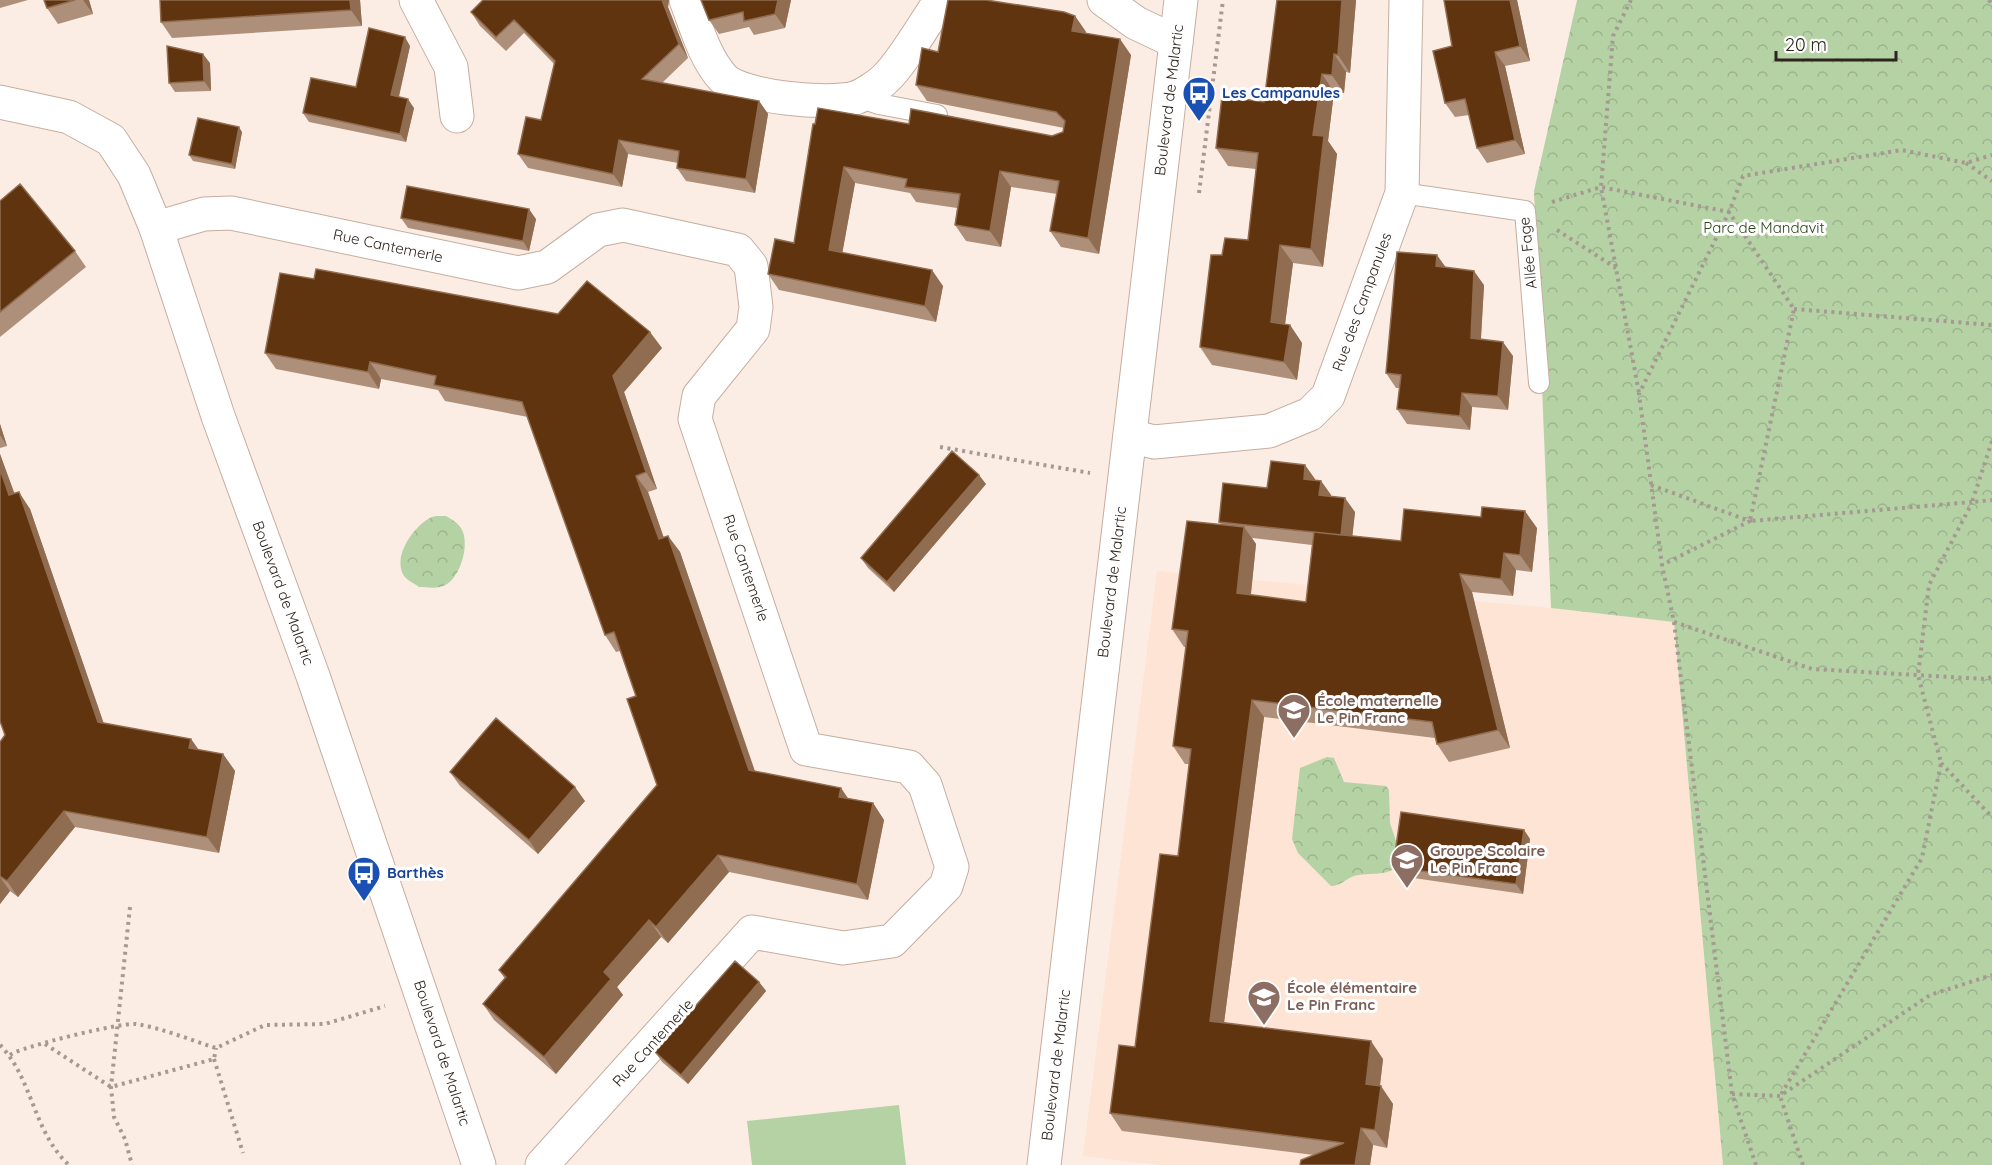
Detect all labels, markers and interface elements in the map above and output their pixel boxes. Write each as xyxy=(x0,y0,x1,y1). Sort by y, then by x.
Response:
street label: Boulevard de Malartic xyxy=(1150,23,1187,177)
scale bar xyxy=(1776,24,1896,62)
text: 20 m xyxy=(1785,33,1827,56)
bus stop icon: Les Campanules xyxy=(1181,75,1217,122)
place label: Les Campanules xyxy=(1222,83,1340,102)
street label: Allée Fage xyxy=(1514,216,1541,290)
park label: Parc de Mandavit xyxy=(1703,218,1825,237)
street label: Rue Cantemerle xyxy=(331,225,445,266)
street label: Rue des Campanules xyxy=(1328,230,1396,374)
street label: Boulevard de Malartic xyxy=(1093,505,1130,659)
street label: Rue Cantemerle xyxy=(719,512,774,624)
street label: Boulevard de Malartic xyxy=(249,518,319,668)
place label: École maternelle Le Pin Franc xyxy=(1317,691,1439,727)
school or university icon: École maternelle Le Pin Franc xyxy=(1276,692,1312,739)
place label: Groupe Scolaire Le Pin Franc xyxy=(1430,841,1546,877)
school or university icon: Groupe Scolaire Le Pin Franc xyxy=(1389,842,1425,889)
bus stop icon: Barthès xyxy=(346,855,382,902)
place label: Barthès xyxy=(387,863,444,882)
street label: Boulevard de Malartic xyxy=(410,978,475,1128)
place label: École élémentaire Le Pin Franc xyxy=(1287,978,1417,1014)
school or university icon: École élémentaire Le Pin Franc xyxy=(1246,979,1282,1026)
street label: Boulevard de Malartic xyxy=(1037,988,1074,1142)
street label: Rue Cantemerle xyxy=(608,995,697,1091)

